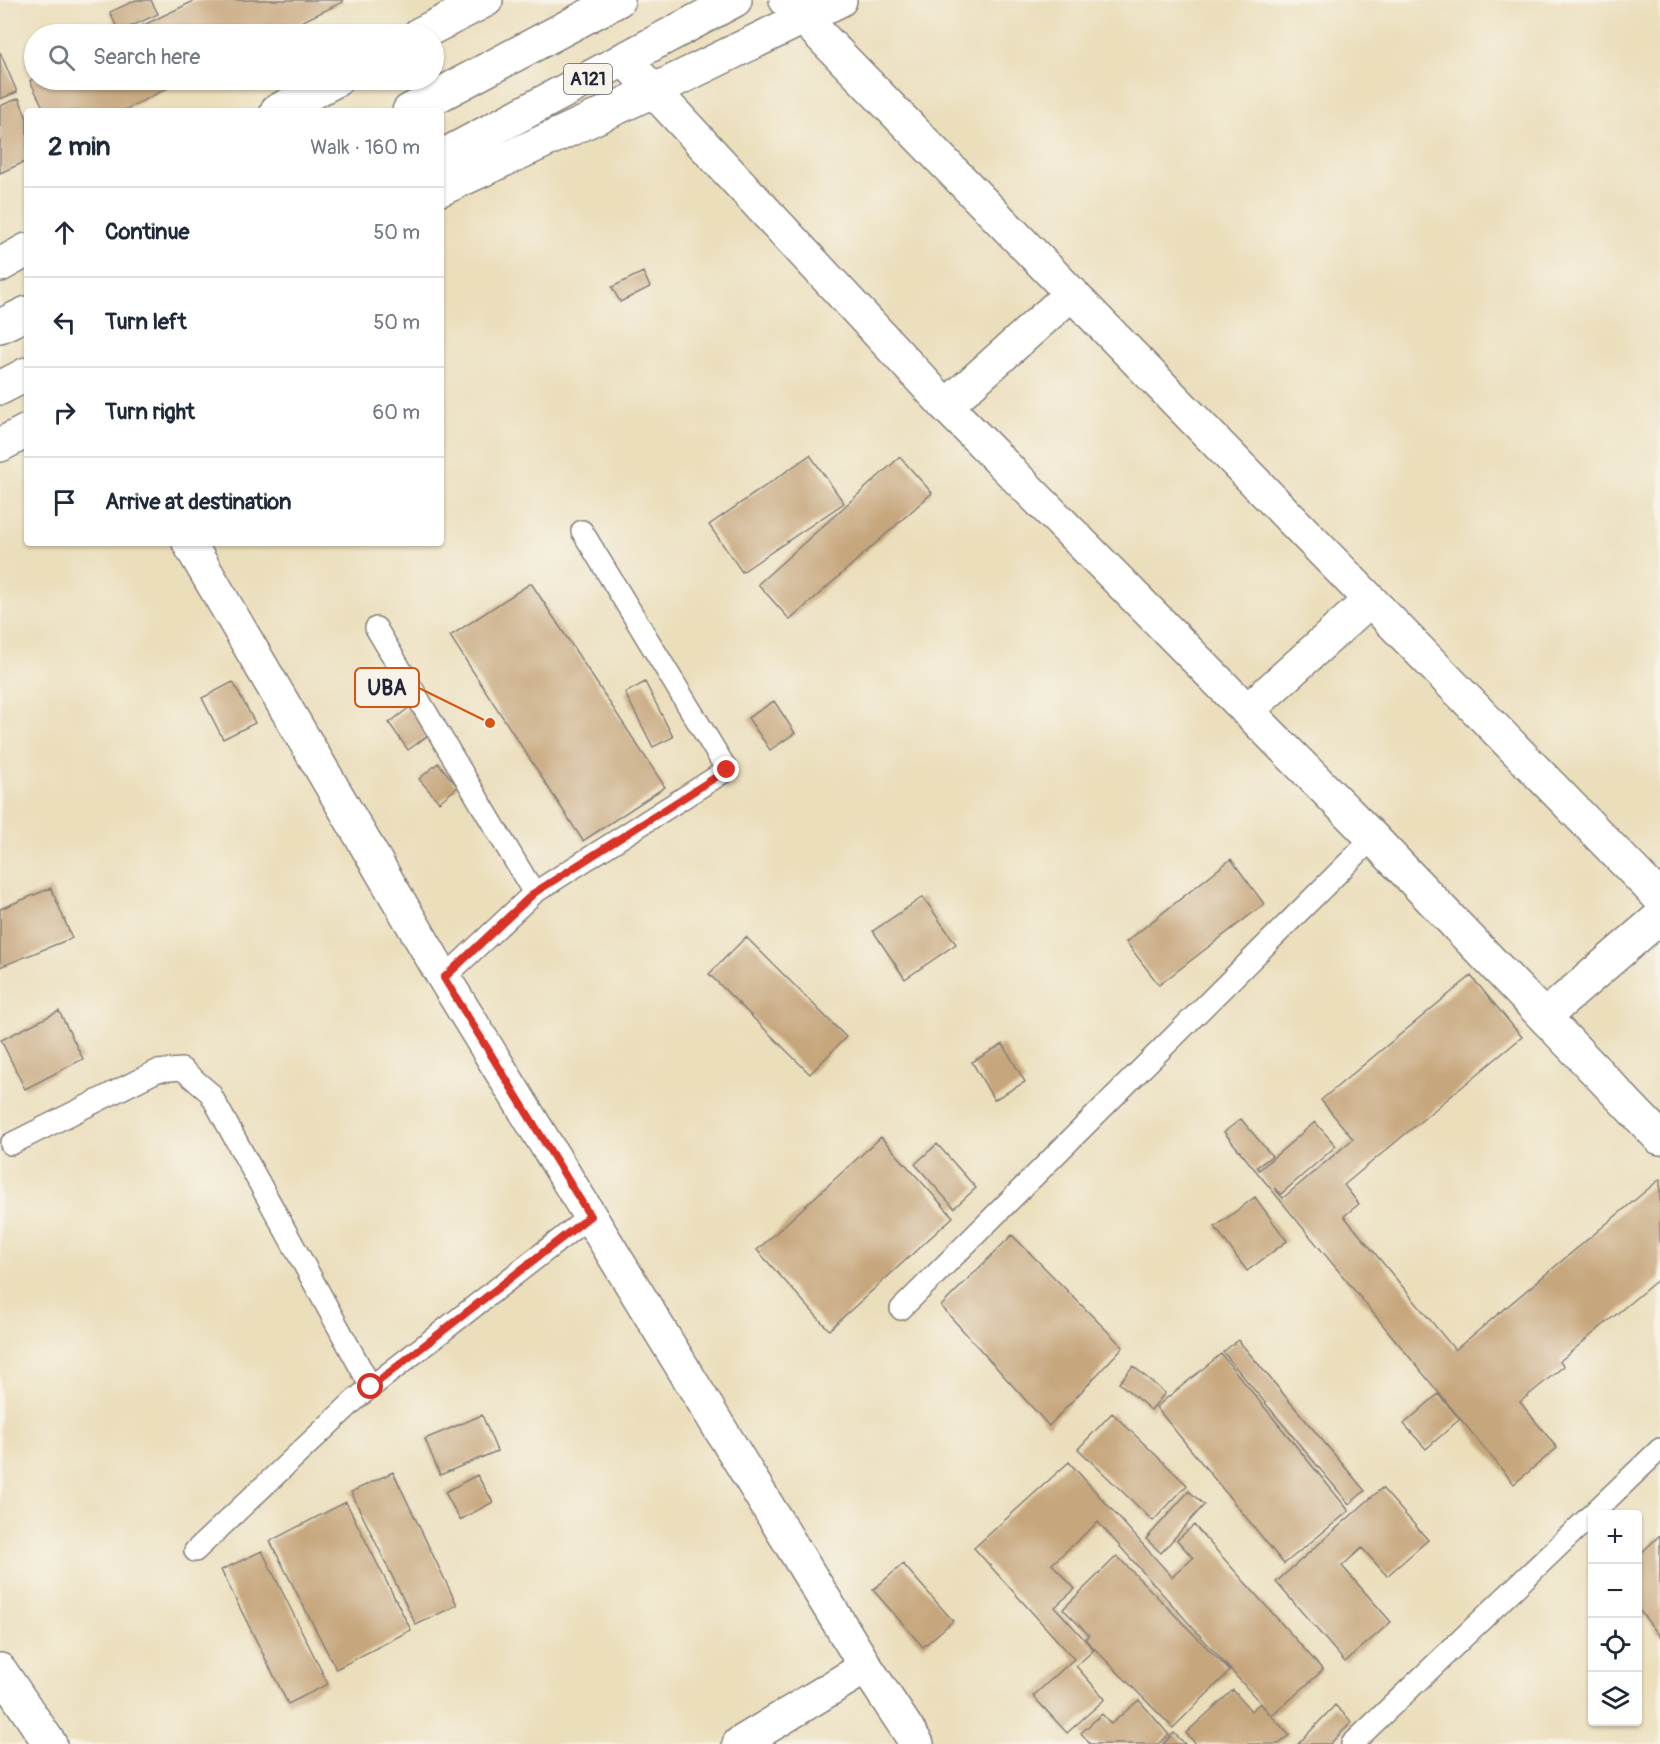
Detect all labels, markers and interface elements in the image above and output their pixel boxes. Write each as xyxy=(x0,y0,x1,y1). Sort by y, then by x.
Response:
search box xyxy=(24,24,444,90)
icon: search xyxy=(45,41,78,74)
text: Search here xyxy=(93,43,200,71)
road number: A121 xyxy=(564,64,612,94)
text: 2 min xyxy=(48,131,110,163)
text: Walk · 160 m xyxy=(310,135,420,160)
icon: ahead xyxy=(48,216,81,249)
text: Continue xyxy=(105,218,189,246)
text: 50 m xyxy=(373,220,420,245)
icon: left xyxy=(48,306,81,339)
text: Turn left xyxy=(105,308,187,336)
text: 50 m xyxy=(373,310,420,335)
icon: right xyxy=(48,396,81,429)
text: Turn right xyxy=(105,398,195,426)
text: 60 m xyxy=(373,400,420,425)
icon: arrive xyxy=(48,486,81,519)
text: Arrive at destination xyxy=(105,488,291,516)
callout: UBA xyxy=(355,668,419,707)
text: UBA xyxy=(367,675,407,702)
route end xyxy=(713,756,739,782)
route start xyxy=(357,1373,383,1399)
map controls xyxy=(1588,1510,1642,1726)
button: + xyxy=(1588,1510,1642,1564)
button: − xyxy=(1588,1564,1642,1618)
button: locate xyxy=(1588,1618,1642,1672)
button: layers xyxy=(1588,1672,1642,1726)

